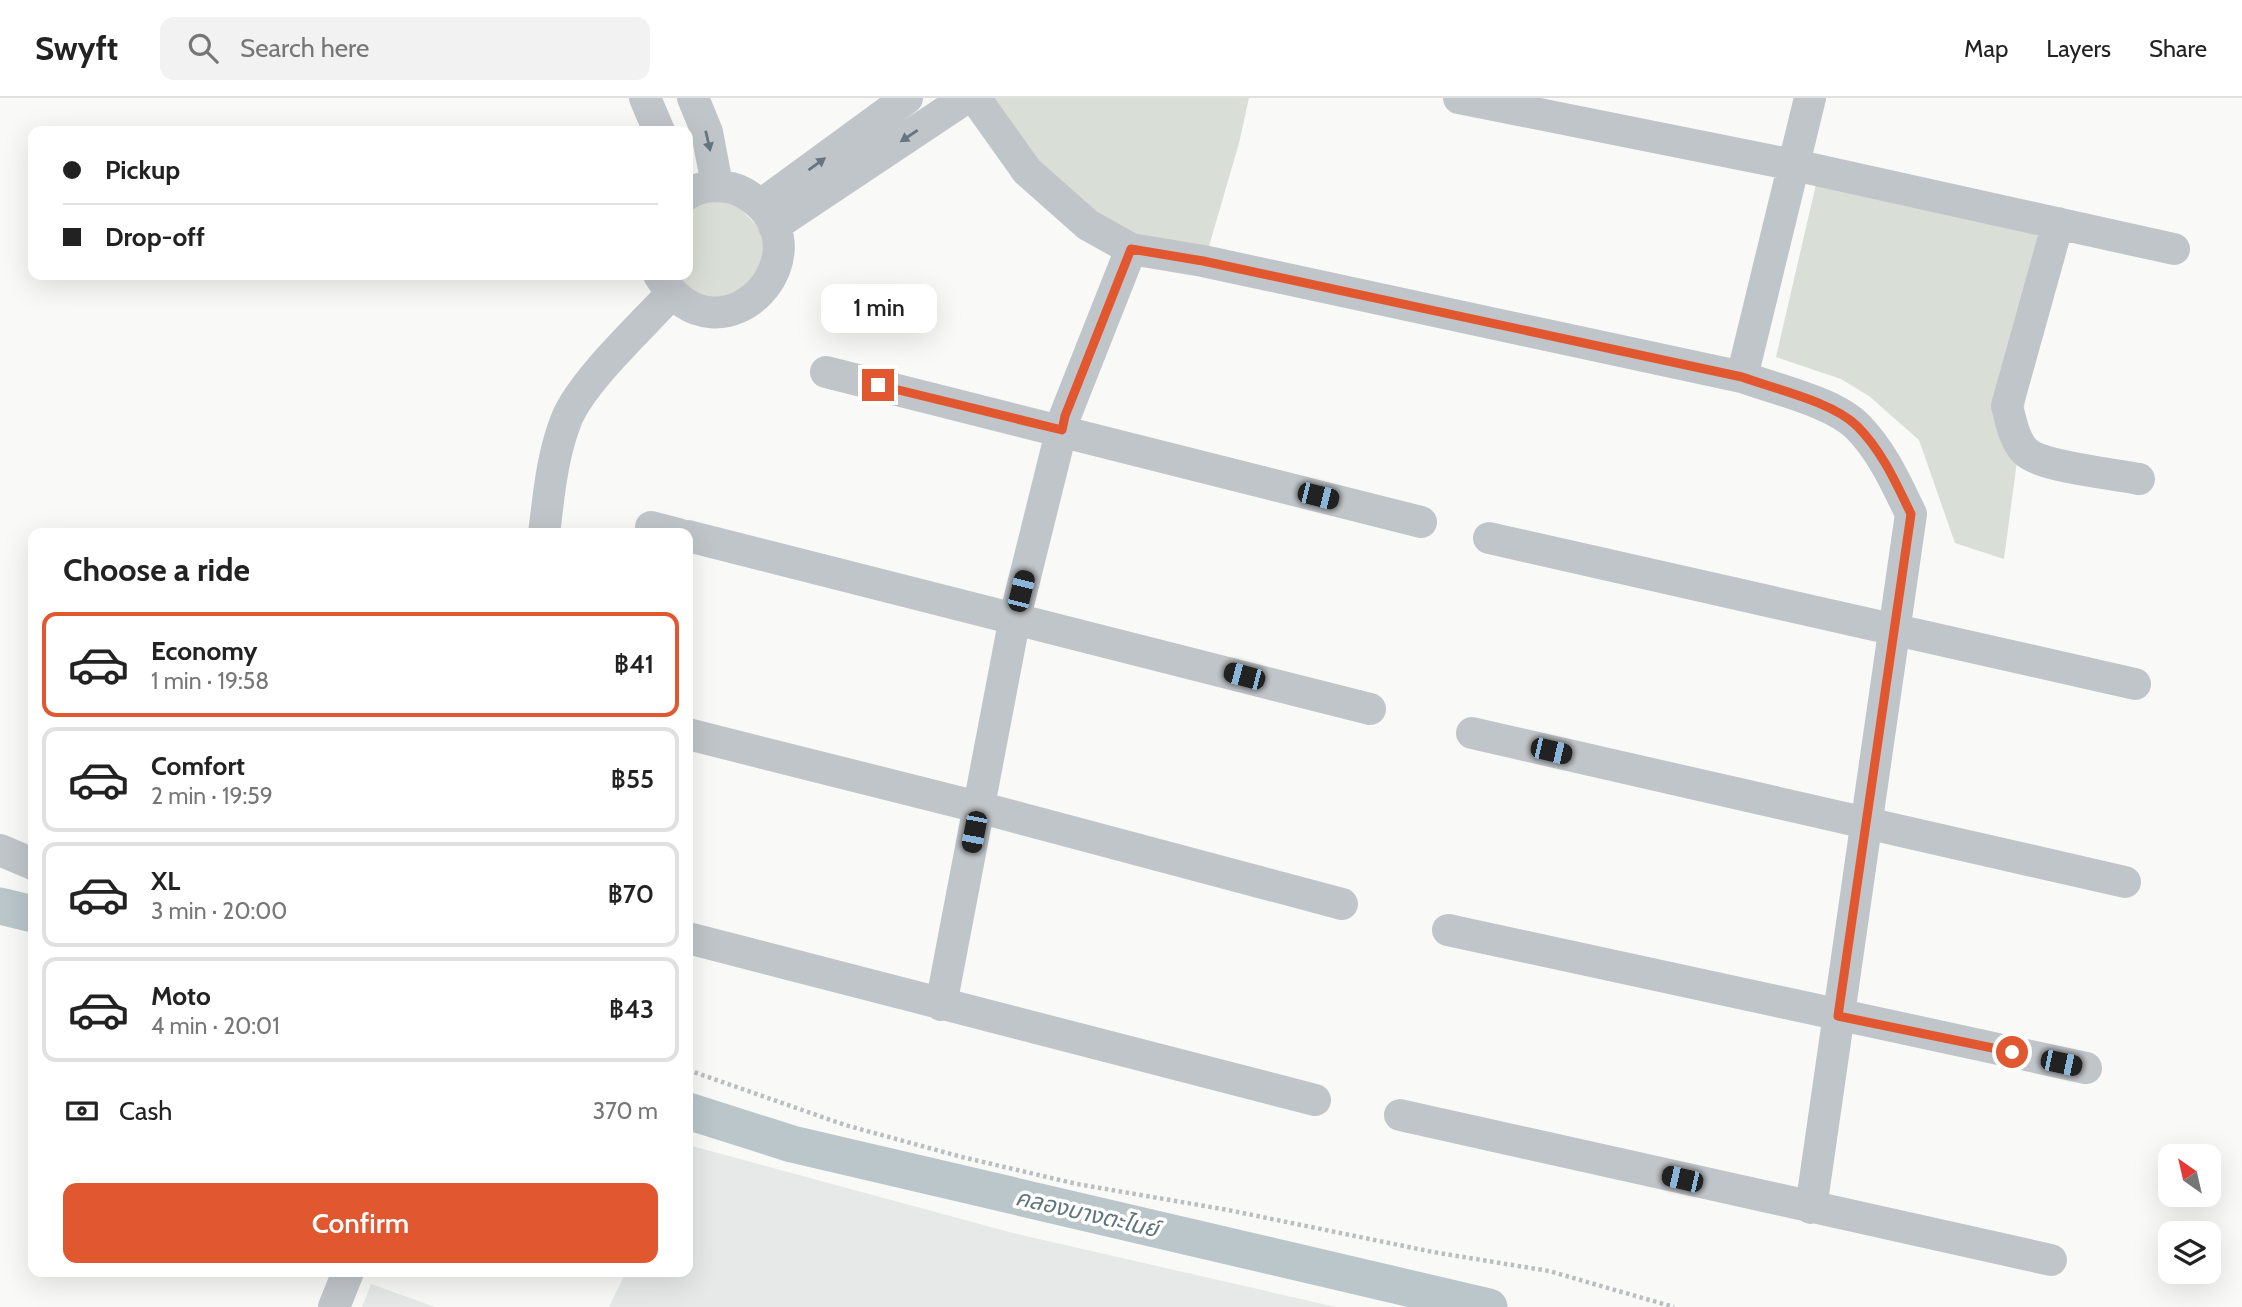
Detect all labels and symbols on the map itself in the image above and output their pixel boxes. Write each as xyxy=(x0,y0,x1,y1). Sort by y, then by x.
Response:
one-way arrow xyxy=(900,129,918,143)
one-way arrow xyxy=(703,130,714,152)
one-way arrow xyxy=(808,157,826,171)
callout: 1 min xyxy=(820,284,936,332)
route end xyxy=(862,369,894,401)
car xyxy=(1296,481,1341,511)
car xyxy=(1006,568,1037,614)
car xyxy=(1221,660,1268,692)
car xyxy=(1529,736,1574,766)
car xyxy=(960,809,989,855)
route start xyxy=(1996,1036,2028,1068)
car xyxy=(2039,1048,2084,1078)
north arrow xyxy=(2158,1144,2221,1208)
car xyxy=(1660,1164,1705,1194)
water label: คลองบางตะไนย์ xyxy=(1013,1183,1165,1244)

